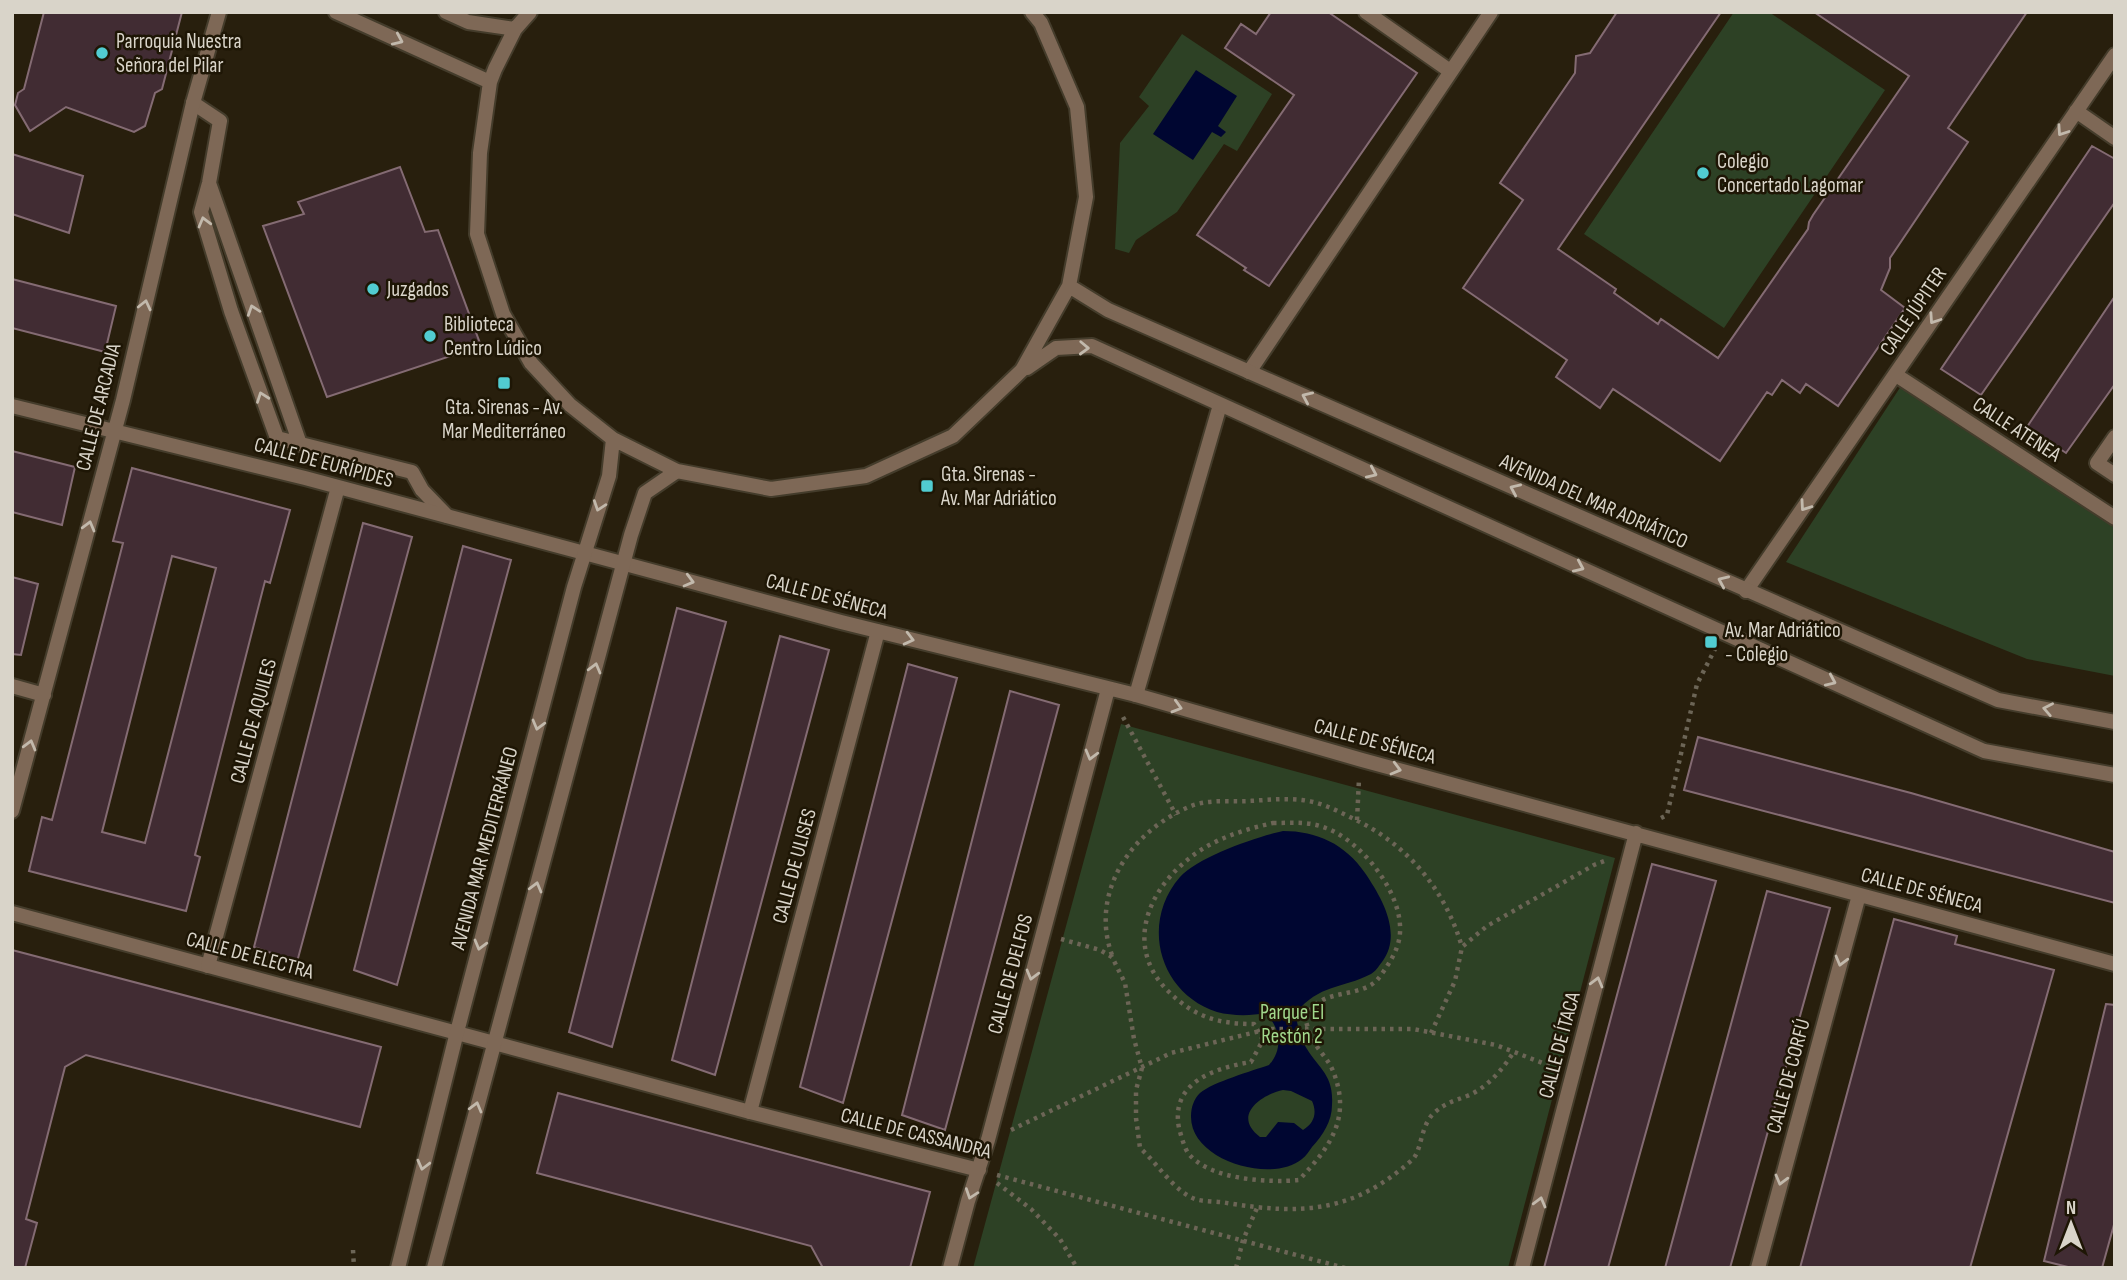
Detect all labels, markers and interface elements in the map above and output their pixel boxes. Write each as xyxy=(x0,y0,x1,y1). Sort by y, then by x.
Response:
place label: Parroquia Nuestra Señora del Pilar xyxy=(116,29,242,78)
one-way arrow xyxy=(391,32,403,46)
marker: Parroquia Nuestra Señora del Pilar xyxy=(94,45,110,61)
one-way arrow xyxy=(2058,123,2070,136)
place label: Colegio Concertado Lagomar xyxy=(1717,149,1863,198)
marker: Colegio Concertado Lagomar xyxy=(1695,165,1711,181)
one-way arrow xyxy=(198,217,212,229)
street label: CALLE JÚPITER xyxy=(1875,262,1952,360)
place label: Juzgados xyxy=(386,277,449,302)
marker: Juzgados xyxy=(365,281,381,297)
one-way arrow xyxy=(137,299,151,311)
one-way arrow xyxy=(247,305,261,317)
one-way arrow xyxy=(1930,311,1942,324)
place label: Biblioteca Centro Lúdico xyxy=(444,312,542,361)
marker: Biblioteca Centro Lúdico xyxy=(422,328,438,344)
street label: CALLE DE ARCADIA xyxy=(71,340,127,473)
one-way arrow xyxy=(1079,340,1090,355)
marker: Gta. Sirenas - Av. Mar Mediterráneo xyxy=(496,375,512,391)
one-way arrow xyxy=(256,392,270,404)
one-way arrow xyxy=(1302,392,1314,406)
street label: CALLE ATENEA xyxy=(1968,392,2066,468)
place label: Gta. Sirenas - Av. Mar Mediterráneo xyxy=(442,395,566,444)
street label: CALLE DE EURÍPIDES xyxy=(252,432,396,493)
street label: AVENIDA DEL MAR ADRIÁTICO xyxy=(1495,448,1692,554)
place label: Gta. Sirenas - Av. Mar Adriático xyxy=(940,462,1057,511)
one-way arrow xyxy=(1365,465,1377,479)
marker: Gta. Sirenas - Av. Mar Adriático xyxy=(919,478,935,494)
one-way arrow xyxy=(1510,483,1522,497)
one-way arrow xyxy=(1800,498,1813,511)
one-way arrow xyxy=(593,499,607,511)
one-way arrow xyxy=(81,520,95,532)
one-way arrow xyxy=(1572,559,1584,573)
street label: CALLE DE SÉNECA xyxy=(763,568,891,625)
one-way arrow xyxy=(683,573,695,587)
one-way arrow xyxy=(1718,575,1730,589)
place label: Av. Mar Adriático - Colegio xyxy=(1724,618,1841,667)
one-way arrow xyxy=(903,631,915,645)
marker: Av. Mar Adriático - Colegio xyxy=(1703,634,1719,650)
street label: CALLE DE AQUILES xyxy=(225,656,282,786)
one-way arrow xyxy=(587,662,601,674)
one-way arrow xyxy=(1824,673,1836,687)
one-way arrow xyxy=(1170,699,1182,713)
one-way arrow xyxy=(2042,703,2054,718)
street label: CALLE DE SÉNECA xyxy=(1311,713,1439,770)
one-way arrow xyxy=(532,719,546,731)
one-way arrow xyxy=(22,740,36,752)
street label: AVENIDA MAR MEDITERRÁNEO xyxy=(445,744,524,953)
one-way arrow xyxy=(1084,749,1099,761)
one-way arrow xyxy=(1389,761,1401,775)
street label: CALLE DE ULISES xyxy=(767,806,822,926)
street label: CALLE DE SÉNECA xyxy=(1858,862,1986,919)
one-way arrow xyxy=(528,882,542,894)
street label: CALLE DE DELFOS xyxy=(982,911,1038,1037)
street label: CALLE DE ELECTRA xyxy=(183,926,317,985)
one-way arrow xyxy=(474,939,488,951)
one-way arrow xyxy=(1835,954,1849,966)
one-way arrow xyxy=(1026,969,1040,981)
one-way arrow xyxy=(1589,976,1603,988)
street label: CALLE DE ÍTACA xyxy=(1533,988,1586,1101)
park label: Parque El Restón 2 xyxy=(1260,1000,1324,1049)
street label: CALLE DE CORFÚ xyxy=(1761,1016,1816,1136)
one-way arrow xyxy=(468,1101,483,1113)
street label: CALLE DE CASSANDRA xyxy=(838,1103,995,1165)
one-way arrow xyxy=(417,1159,431,1171)
one-way arrow xyxy=(1775,1174,1790,1186)
one-way arrow xyxy=(965,1187,979,1199)
north arrow xyxy=(2036,1189,2106,1259)
one-way arrow xyxy=(1532,1196,1546,1208)
text: N xyxy=(2066,1197,2076,1220)

